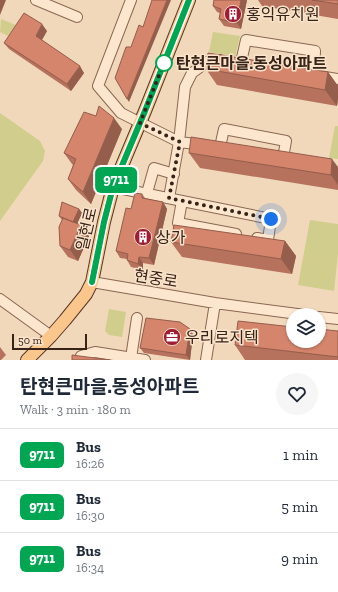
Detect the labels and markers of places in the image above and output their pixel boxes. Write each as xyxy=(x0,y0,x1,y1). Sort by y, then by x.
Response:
building icon: 홍익유치원 xyxy=(223,4,243,24)
place label: 홍익유치원 xyxy=(246,5,320,24)
marker: 탄현큰마을.동성아파트 xyxy=(155,54,173,72)
place label: 탄현큰마을.동성아파트 xyxy=(176,54,327,73)
building icon: 상가 xyxy=(133,227,153,247)
place label: 상가 xyxy=(156,228,186,247)
office icon: 우리로지텍 xyxy=(162,327,182,347)
place label: 우리로지텍 xyxy=(185,328,259,347)

